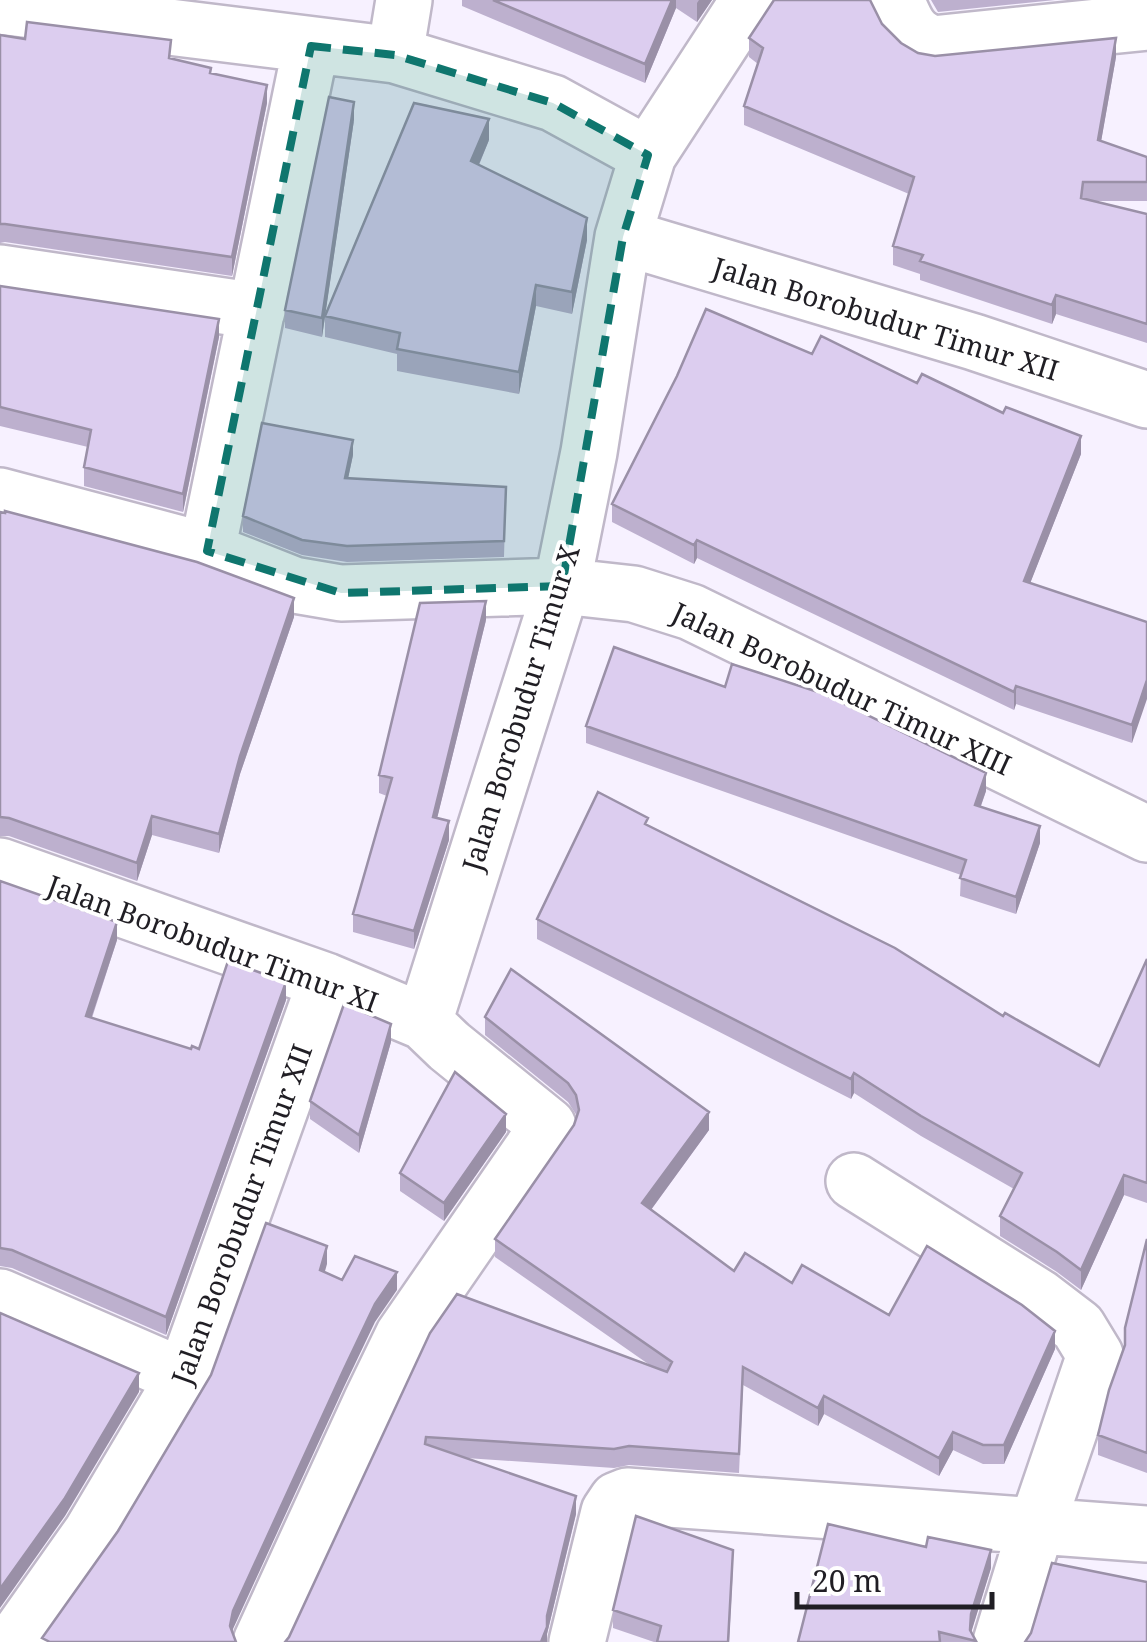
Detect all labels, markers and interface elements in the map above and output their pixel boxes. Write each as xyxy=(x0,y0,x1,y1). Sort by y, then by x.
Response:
street label: Jalan Borobudur Timur XII xyxy=(708,247,1064,389)
street label: Jalan Borobudur Timur X xyxy=(452,540,588,877)
street label: Jalan Borobudur Timur XIII xyxy=(665,592,1018,783)
street label: Jalan Borobudur Timur XI xyxy=(41,865,384,1021)
street label: Jalan Borobudur Timur XII xyxy=(161,1039,320,1390)
scale bar xyxy=(797,1547,992,1609)
text: 20 m xyxy=(812,1560,882,1601)

